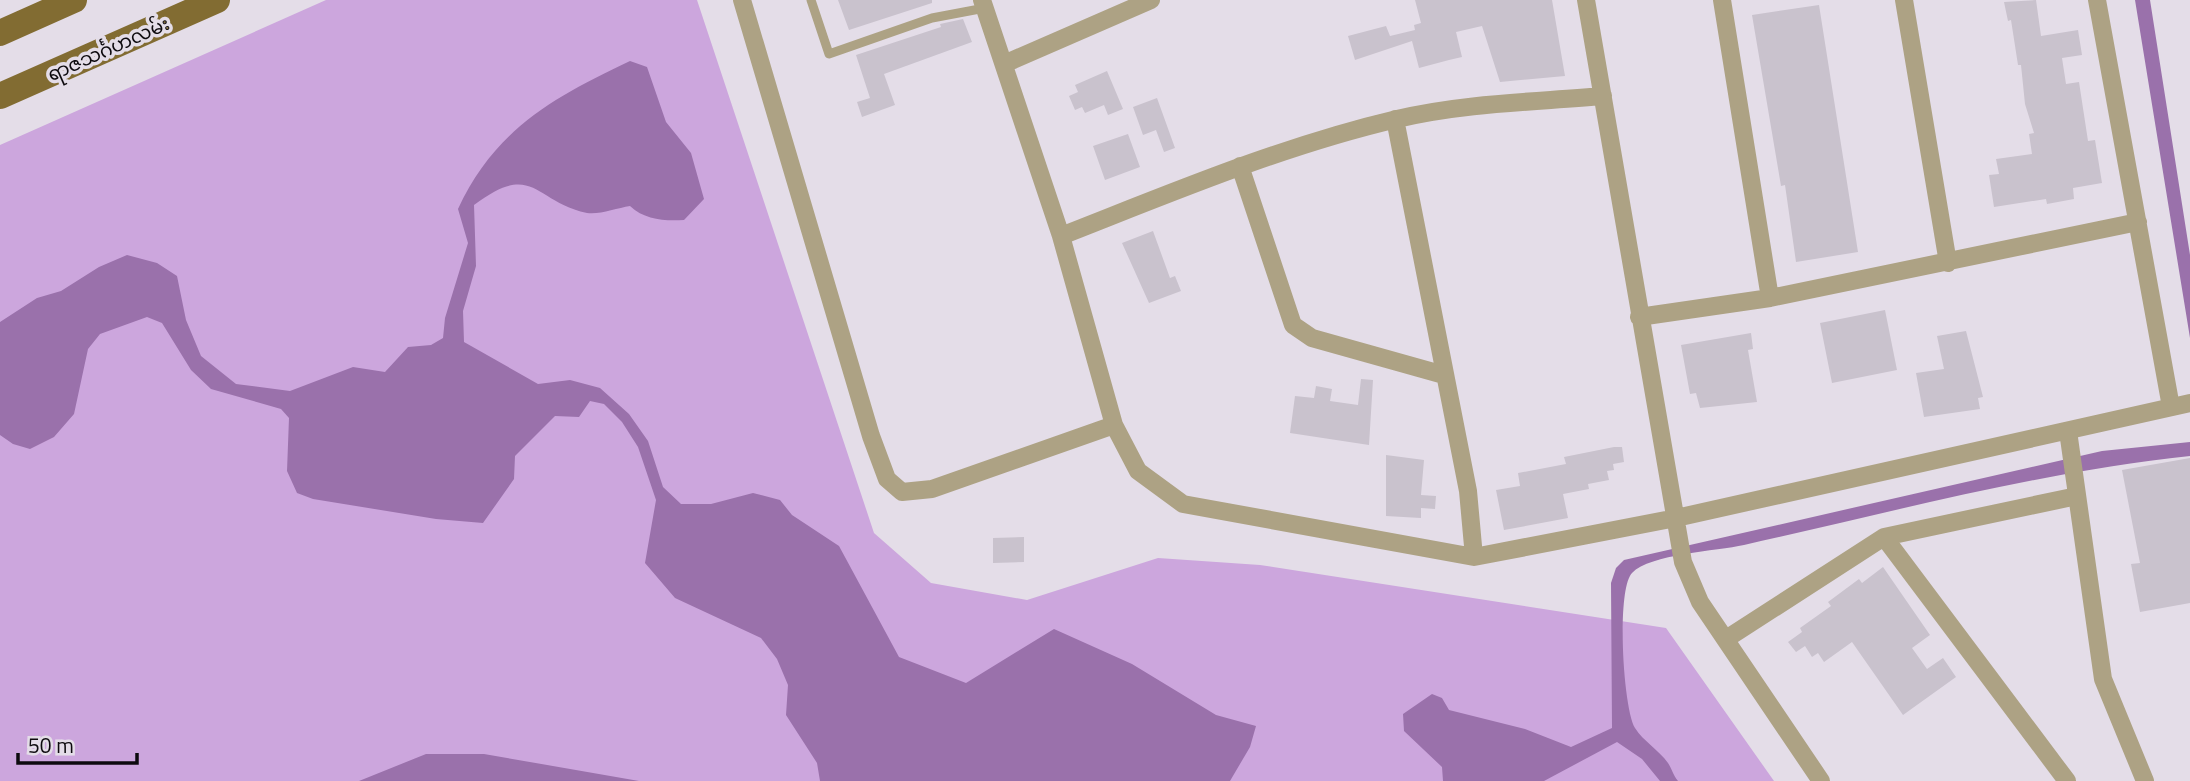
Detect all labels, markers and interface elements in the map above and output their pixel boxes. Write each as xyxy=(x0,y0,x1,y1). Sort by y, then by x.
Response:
street label: ရာဇသင်္ဂဟလမ်း xyxy=(42,8,175,90)
scale bar xyxy=(18,722,136,766)
text: 50 m xyxy=(28,729,74,761)

